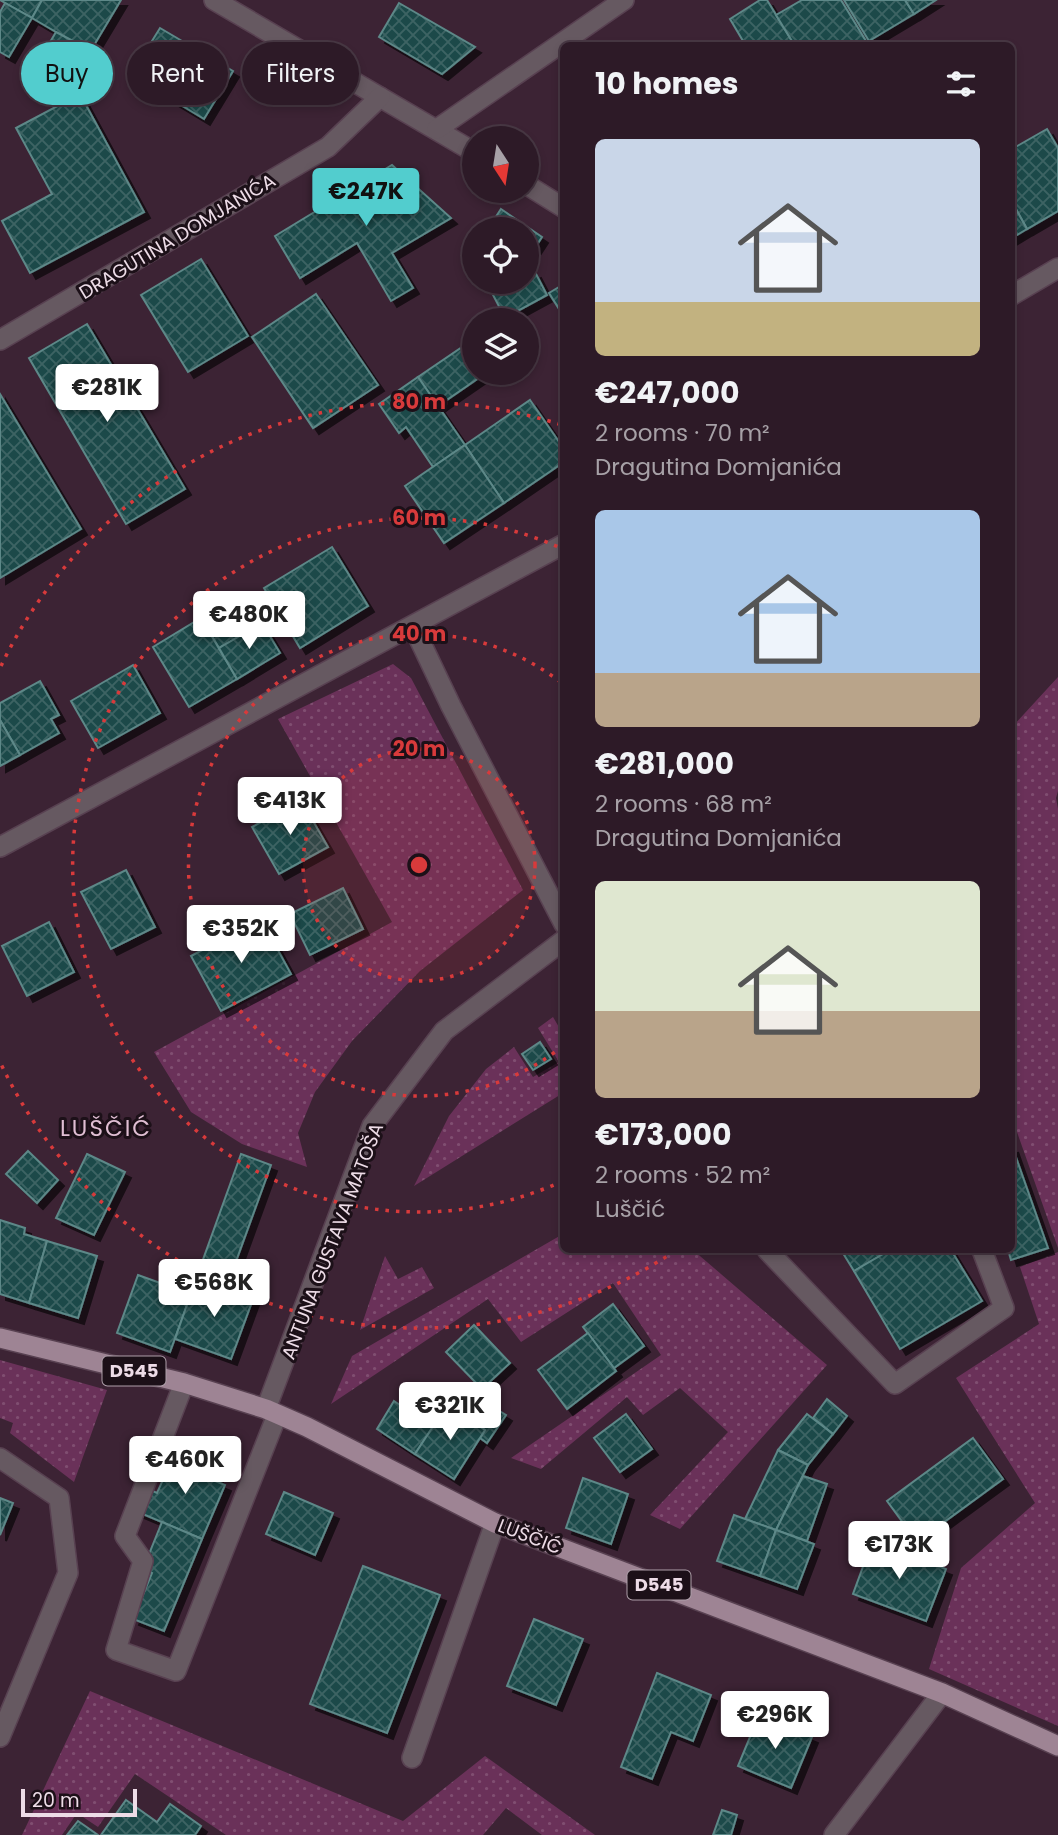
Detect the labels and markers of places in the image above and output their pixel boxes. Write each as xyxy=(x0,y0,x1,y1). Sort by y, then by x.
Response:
pin: €247K xyxy=(317,168,415,228)
pin: €281K xyxy=(58,364,156,424)
pin: €480K xyxy=(200,592,298,651)
pin: €413K xyxy=(241,778,339,837)
centre of rings xyxy=(407,853,431,877)
pin: €352K xyxy=(192,906,290,965)
pin: €568K xyxy=(165,1260,263,1319)
pin: €321K xyxy=(401,1382,499,1442)
pin: €460K xyxy=(136,1436,234,1496)
pin: €173K xyxy=(850,1522,948,1581)
pin: €296K xyxy=(726,1692,824,1751)

